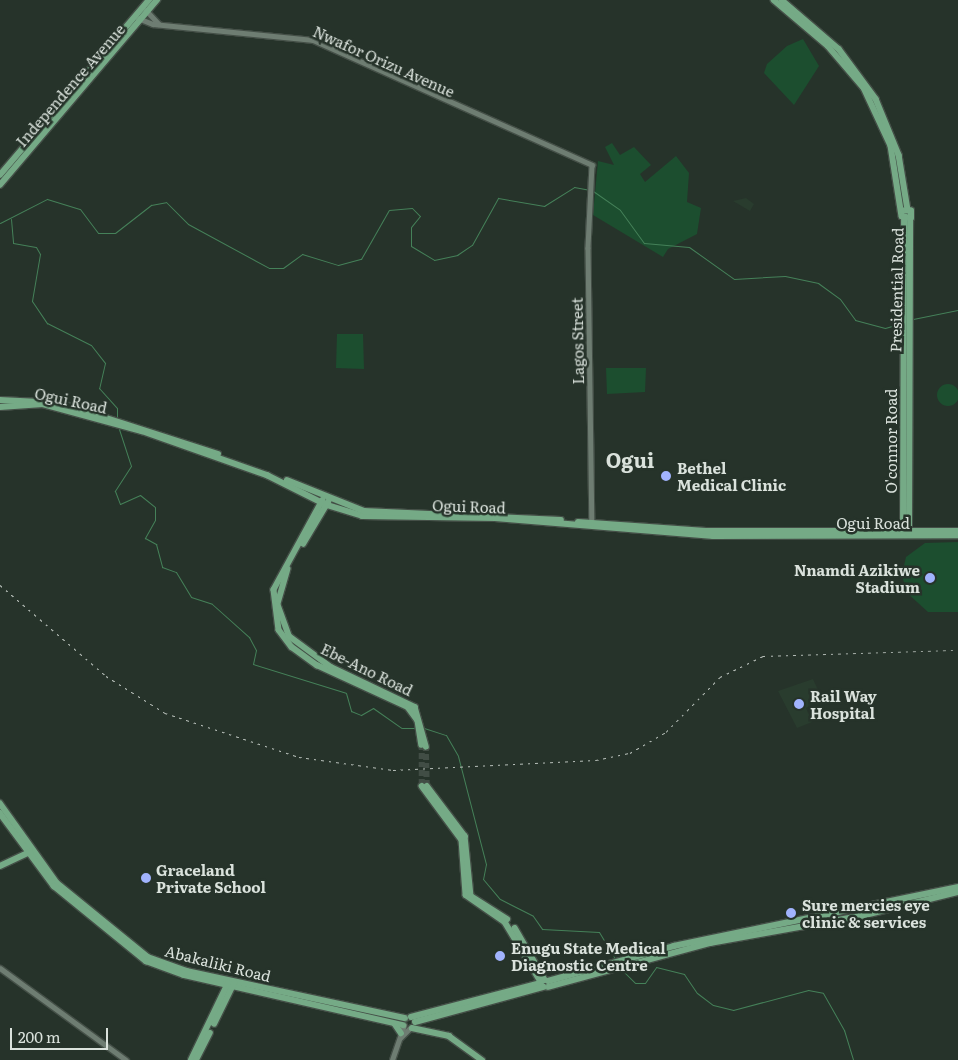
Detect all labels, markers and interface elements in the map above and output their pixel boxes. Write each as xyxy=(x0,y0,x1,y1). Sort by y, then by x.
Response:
street label: Independence Avenue xyxy=(12,20,128,150)
street label: Nwafor Orizu Avenue xyxy=(310,22,458,100)
street label: Presidential Road xyxy=(886,227,906,353)
street label: Lagos Street xyxy=(567,297,587,385)
street label: Ogui Road xyxy=(33,384,109,416)
street label: O'connor Road xyxy=(882,389,900,493)
district label: Ogui xyxy=(606,447,654,471)
place label: Bethel Medical Clinic xyxy=(677,458,786,493)
marker: Bethel Medical Clinic xyxy=(659,469,673,483)
street label: Ogui Road xyxy=(432,496,506,516)
street label: Ogui Road xyxy=(836,514,910,532)
place label: Nnamdi Azikiwe Stadium xyxy=(794,560,920,595)
marker: Nnamdi Azikiwe Stadium xyxy=(924,572,936,584)
street label: Ebe-Ano Road xyxy=(318,639,416,699)
place label: Rail Way Hospital xyxy=(810,686,877,721)
marker: Rail Way Hospital xyxy=(792,697,806,711)
place label: Graceland Private School xyxy=(156,860,266,895)
marker: Graceland Private School xyxy=(140,872,152,884)
place label: Sure mercies eye clinic & services xyxy=(802,895,930,930)
marker: Sure mercies eye clinic & services xyxy=(784,906,798,920)
place label: Enugu State Medical Diagnostic Centre xyxy=(511,938,666,973)
street label: Abakaliki Road xyxy=(163,941,273,985)
marker: Enugu State Medical Diagnostic Centre xyxy=(493,949,507,963)
scale bar xyxy=(12,1018,110,1050)
text: 200 m xyxy=(18,1025,61,1048)

